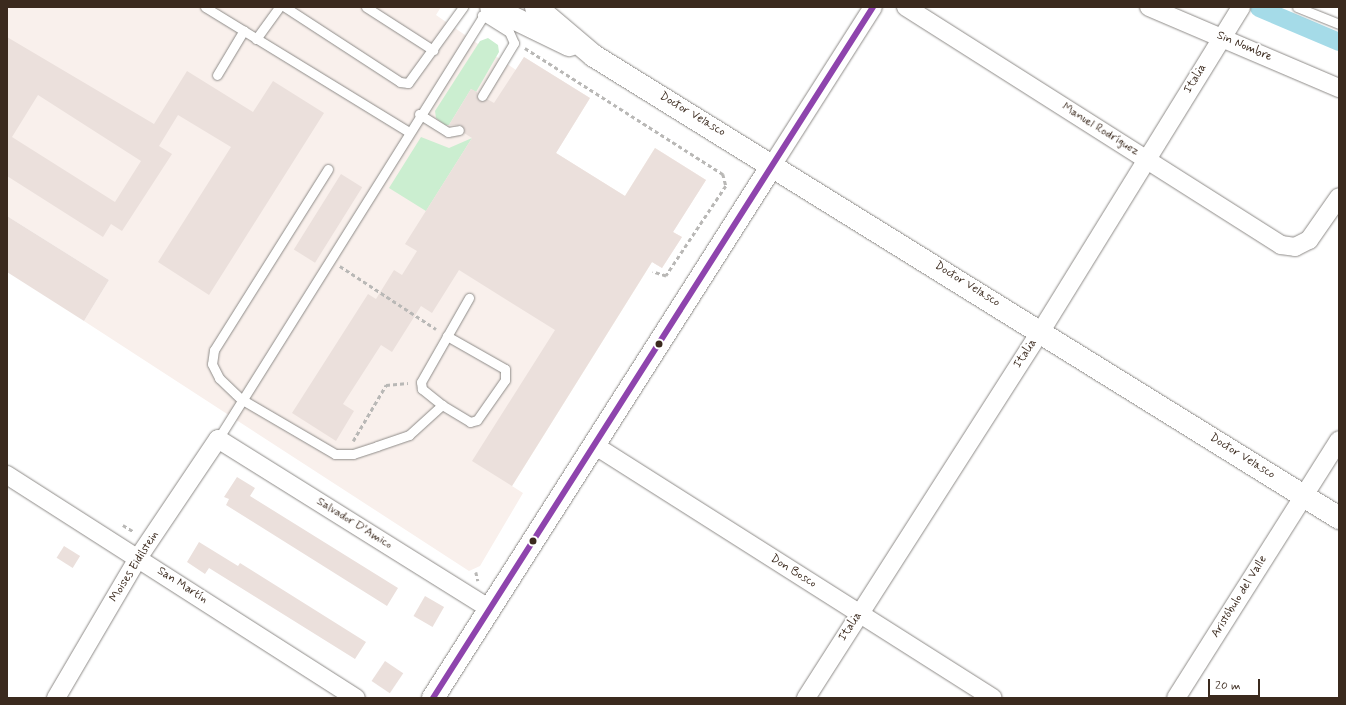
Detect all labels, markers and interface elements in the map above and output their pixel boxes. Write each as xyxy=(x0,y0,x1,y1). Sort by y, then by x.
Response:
street label: Sin Nombre xyxy=(1213,29,1275,65)
street label: Italia xyxy=(1182,62,1210,96)
street label: Doctor Velasco xyxy=(658,90,726,140)
street label: Manuel Rodríguez xyxy=(1059,100,1141,160)
street label: Doctor Velasco xyxy=(933,260,1001,310)
street label: Italia xyxy=(1011,337,1041,371)
unlabelled marker xyxy=(654,339,664,349)
street label: Doctor Velasco xyxy=(1208,432,1276,482)
street label: Salvador D'Amico xyxy=(314,495,394,553)
street label: Moises Eidilstein xyxy=(107,529,163,605)
unlabelled marker xyxy=(528,536,538,546)
street label: Don Bosco xyxy=(768,552,818,592)
street label: Aristóbulo del Valle xyxy=(1209,554,1271,640)
street label: San Martín xyxy=(153,564,211,608)
street label: Italia xyxy=(836,610,866,644)
scale bar xyxy=(1210,671,1262,697)
text: 20 m xyxy=(1215,678,1241,694)

